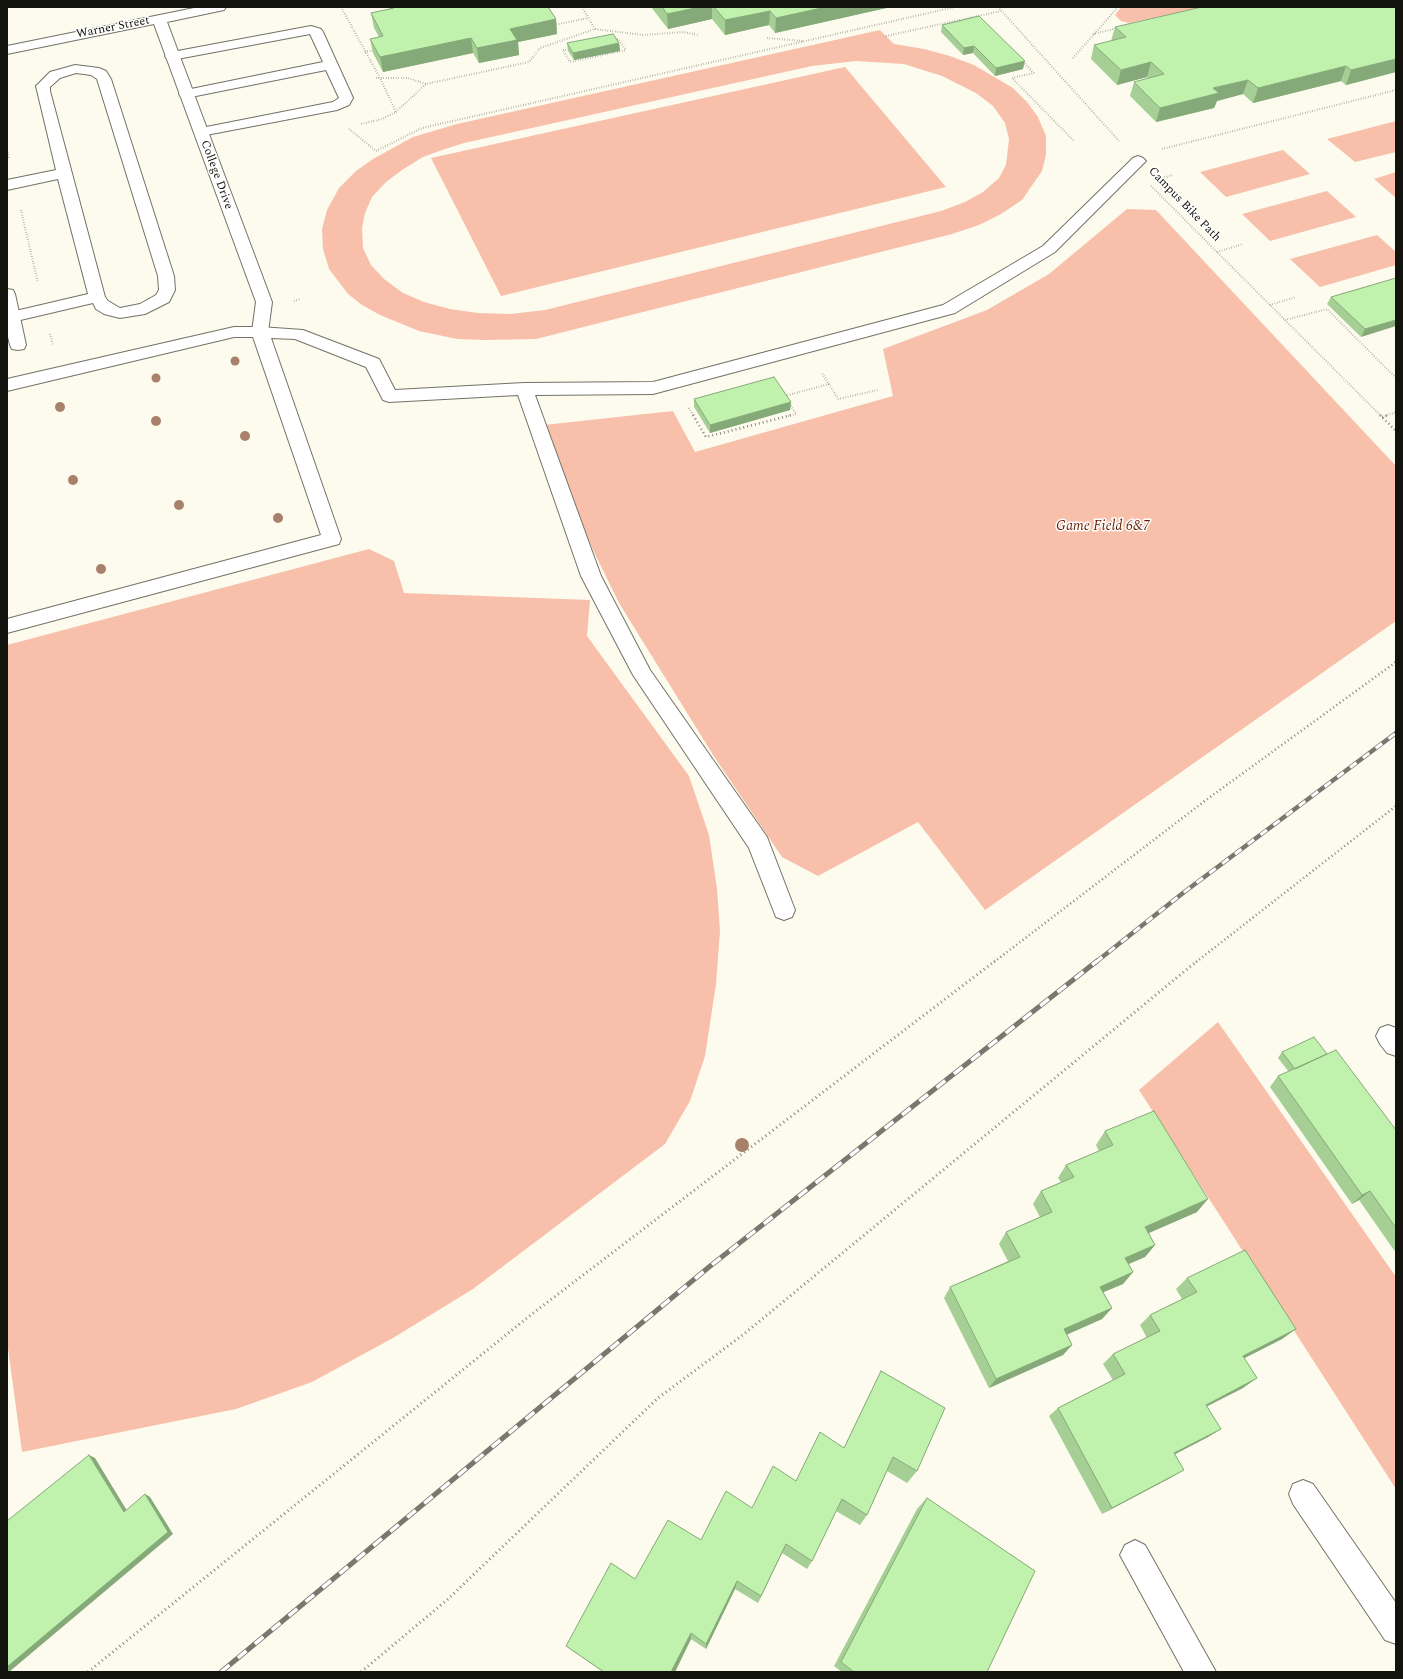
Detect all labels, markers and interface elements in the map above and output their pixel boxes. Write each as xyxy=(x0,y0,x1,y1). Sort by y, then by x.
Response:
street label: Warner Street xyxy=(75,14,151,42)
street label: College Drive xyxy=(197,138,235,212)
street label: Campus Bike Path xyxy=(1145,165,1223,245)
park label: Game Field 6&7 xyxy=(1056,519,1150,535)

